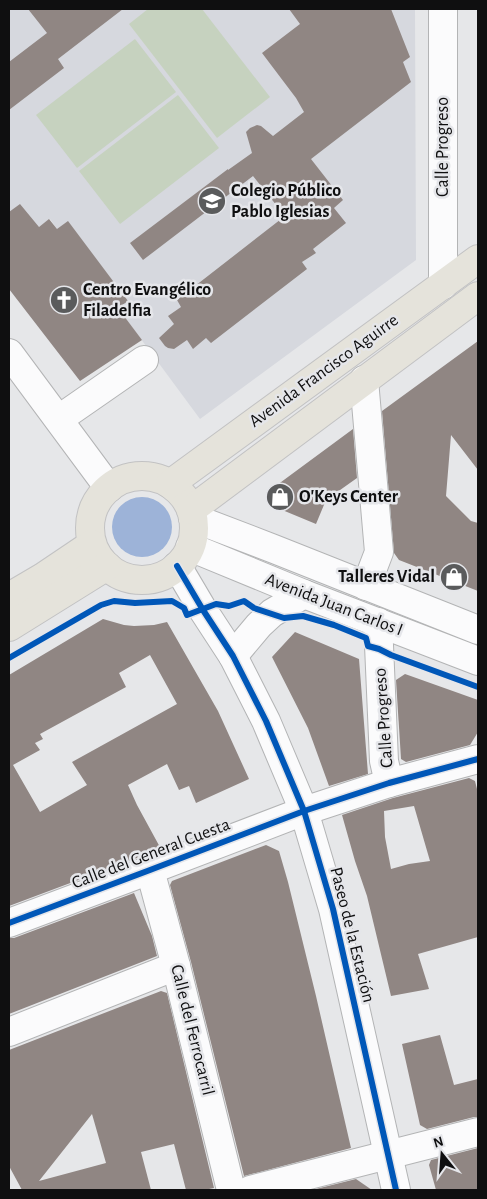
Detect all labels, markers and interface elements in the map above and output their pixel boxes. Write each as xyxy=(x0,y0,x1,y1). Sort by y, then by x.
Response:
street label: Calle Progreso xyxy=(434,97,452,197)
place label: Colegio Público Pablo Iglesias xyxy=(231,182,341,221)
school or university icon: Colegio Público Pablo Iglesias xyxy=(197,186,227,216)
place label: Centro Evangélico Filadelfia xyxy=(83,281,211,320)
church icon: Centro Evangélico Filadelfia xyxy=(49,285,79,315)
street label: Avenida Francisco Aguirre xyxy=(246,311,402,431)
shop icon: O'Keys Center xyxy=(265,482,295,512)
place label: O'Keys Center xyxy=(299,488,399,506)
shop icon: Talleres Vidal xyxy=(439,562,469,592)
place label: Talleres Vidal xyxy=(338,568,435,586)
street label: Avenida Juan Carlos I xyxy=(263,570,405,640)
street label: Calle Progreso xyxy=(372,667,396,768)
street label: Calle del General Cuesta xyxy=(69,816,233,892)
street label: Paseo de la Estación xyxy=(326,865,378,1005)
street label: Calle del Ferrocarril xyxy=(167,963,217,1097)
north arrow xyxy=(417,1129,467,1179)
text: N xyxy=(432,1134,445,1151)

